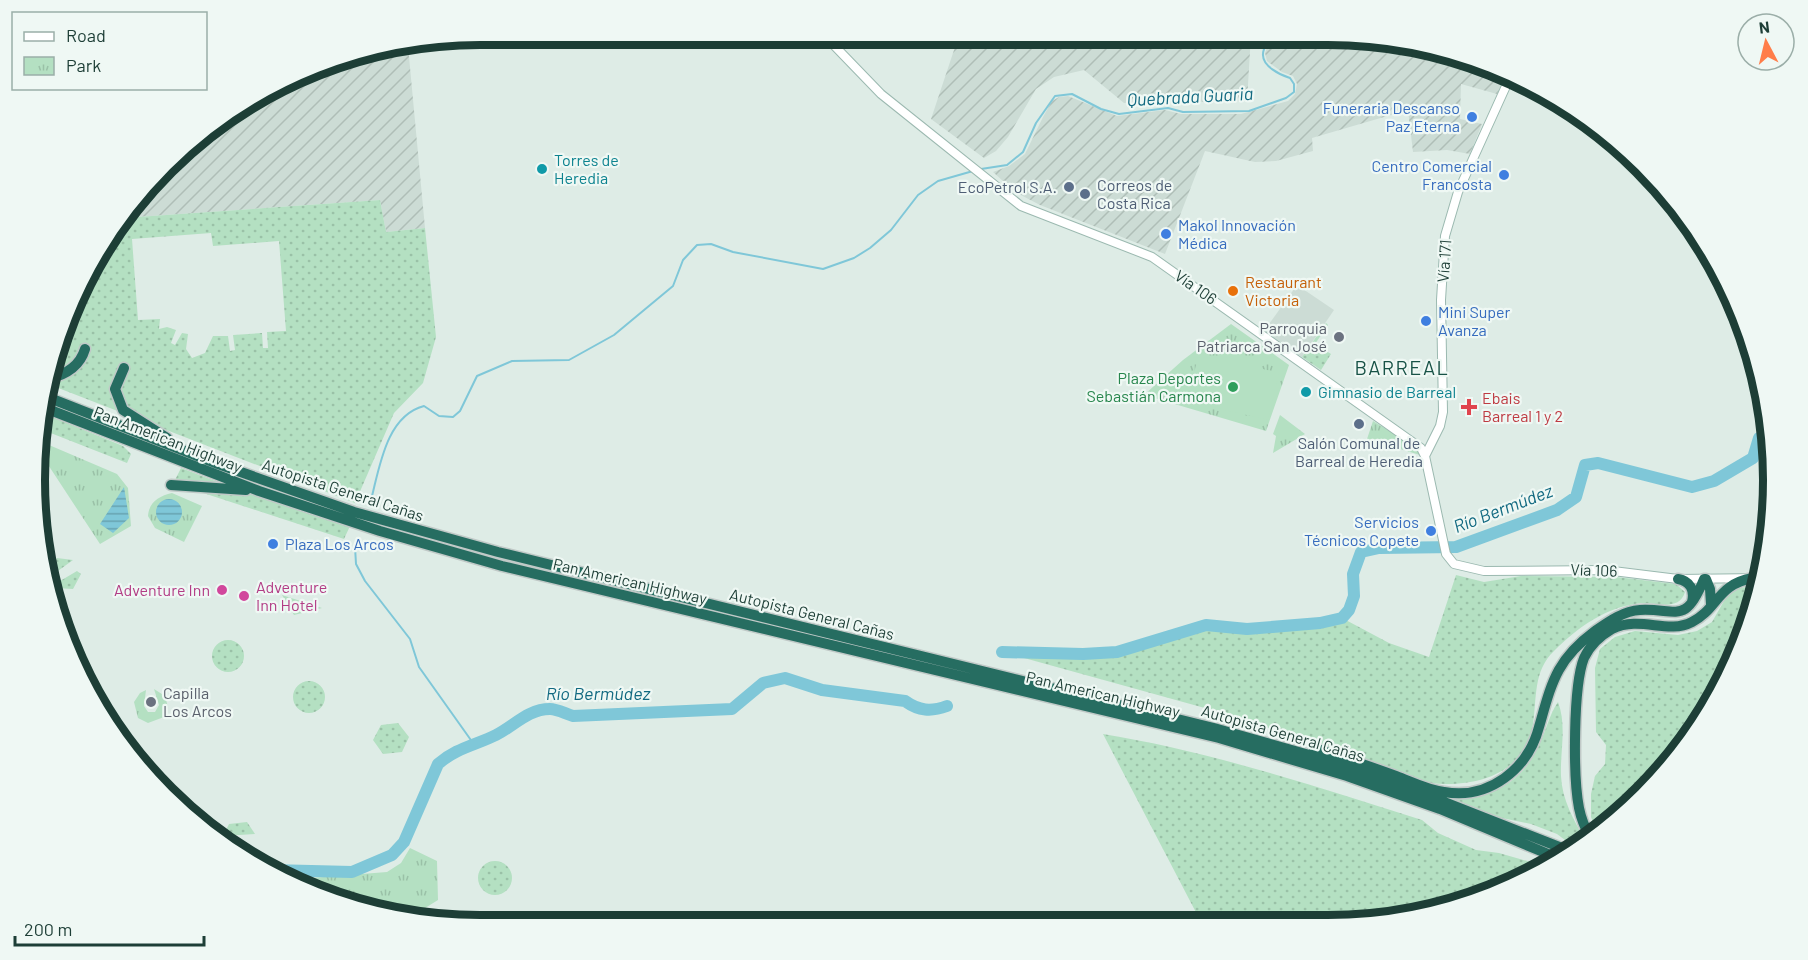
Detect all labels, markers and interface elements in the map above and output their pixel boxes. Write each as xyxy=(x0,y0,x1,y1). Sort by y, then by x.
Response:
legend xyxy=(12,12,207,90)
north arrow xyxy=(1736,12,1796,72)
text: N xyxy=(1758,17,1771,37)
text: Road xyxy=(66,24,106,46)
text: Park xyxy=(66,54,101,76)
water label: Quebrada Guaria xyxy=(1126,82,1254,110)
place label: Funeraria Descanso Paz Eterna xyxy=(1323,98,1460,135)
marker: Funeraria Descanso Paz Eterna xyxy=(1465,110,1479,124)
place label: Torres de Heredia xyxy=(554,150,619,187)
place label: Centro Comercial Francosta xyxy=(1372,156,1492,193)
marker: Torres de Heredia xyxy=(535,162,549,176)
marker: Centro Comercial Francosta xyxy=(1497,168,1511,182)
place label: Correos de Costa Rica xyxy=(1097,175,1172,212)
place label: EcoPetrol S.A. xyxy=(958,177,1057,196)
marker: EcoPetrol S.A. xyxy=(1062,180,1076,194)
marker: Correos de Costa Rica xyxy=(1078,187,1092,201)
place label: Makol Innovación Médica xyxy=(1178,215,1296,252)
marker: Makol Innovación Médica xyxy=(1159,227,1173,241)
street label: Vía 171 xyxy=(1433,239,1454,283)
street label: Vía 106 xyxy=(1172,265,1221,308)
place label: Restaurant Victoria xyxy=(1245,272,1322,309)
marker: Restaurant Victoria xyxy=(1226,284,1240,298)
place label: Mini Super Avanza xyxy=(1438,302,1511,339)
marker: Mini Super Avanza xyxy=(1419,314,1433,328)
place label: Parroquia Patriarca San José xyxy=(1197,318,1327,355)
marker: Parroquia Patriarca San José xyxy=(1332,330,1346,344)
district label: BARREAL xyxy=(1355,355,1449,379)
place label: Plaza Deportes Sebastián Carmona xyxy=(1086,368,1221,405)
marker: Plaza Deportes Sebastián Carmona xyxy=(1226,380,1240,394)
place label: Gimnasio de Barreal xyxy=(1318,382,1456,401)
marker: Gimnasio de Barreal xyxy=(1299,385,1313,399)
place label: Ebais Barreal 1 y 2 xyxy=(1482,388,1563,425)
marker: Ebais Barreal 1 y 2 xyxy=(1460,398,1478,416)
street label: Pan American Highway xyxy=(91,401,246,476)
marker: Salón Comunal de Barreal de Heredia xyxy=(1352,417,1366,431)
place label: Salón Comunal de Barreal de Heredia xyxy=(1295,433,1423,470)
street label: Autopista General Cañas xyxy=(260,454,426,525)
water label: Río Bermúdez xyxy=(1450,479,1556,537)
place label: Servicios Técnicos Copete xyxy=(1304,512,1419,549)
marker: Servicios Técnicos Copete xyxy=(1424,524,1438,538)
place label: Plaza Los Arcos xyxy=(285,534,394,553)
marker: Plaza Los Arcos xyxy=(266,537,280,551)
street label: Pan American Highway xyxy=(551,554,710,608)
street label: Vía 106 xyxy=(1570,559,1618,580)
place label: Adventure Inn Hotel xyxy=(256,577,327,614)
place label: Adventure Inn xyxy=(114,580,210,599)
marker: Adventure Inn xyxy=(215,583,229,597)
street label: Autopista General Cañas xyxy=(728,584,896,643)
marker: Adventure Inn Hotel xyxy=(237,589,251,603)
street label: Pan American Highway xyxy=(1024,667,1183,721)
water label: Río Bermúdez xyxy=(546,682,650,704)
place label: Capilla Los Arcos xyxy=(163,683,232,720)
marker: Capilla Los Arcos xyxy=(144,695,158,709)
street label: Autopista General Cañas xyxy=(1199,700,1367,765)
scale bar xyxy=(15,909,204,947)
text: 200 m xyxy=(24,918,72,940)

